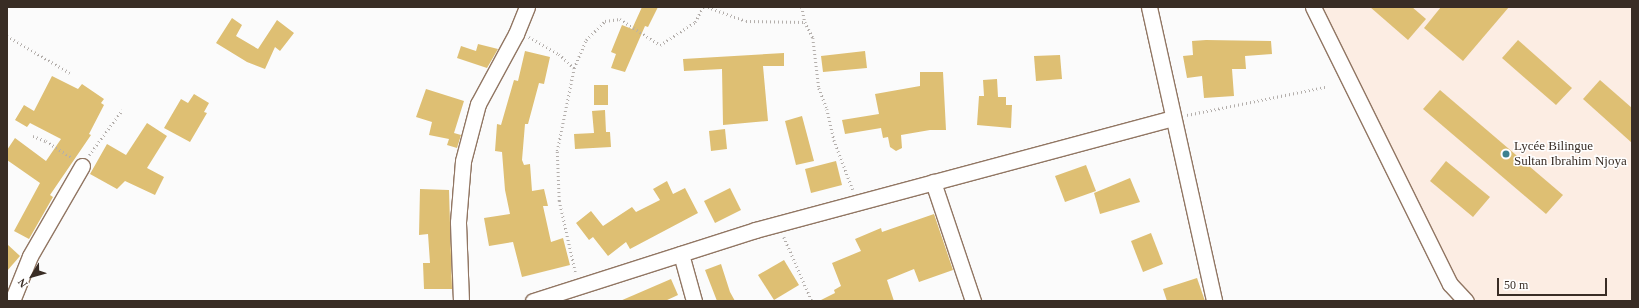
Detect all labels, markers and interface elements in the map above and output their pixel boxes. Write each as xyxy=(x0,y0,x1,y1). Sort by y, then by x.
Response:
place label: Lycée Bilingue Sultan Ibrahim Njoya xyxy=(1514,139,1627,170)
marker: Lycée Bilingue Sultan Ibrahim Njoya xyxy=(1501,149,1511,159)
north arrow xyxy=(12,256,52,296)
scale bar xyxy=(1499,270,1609,296)
text: N xyxy=(15,276,30,290)
text: 50 m xyxy=(1504,278,1528,292)

